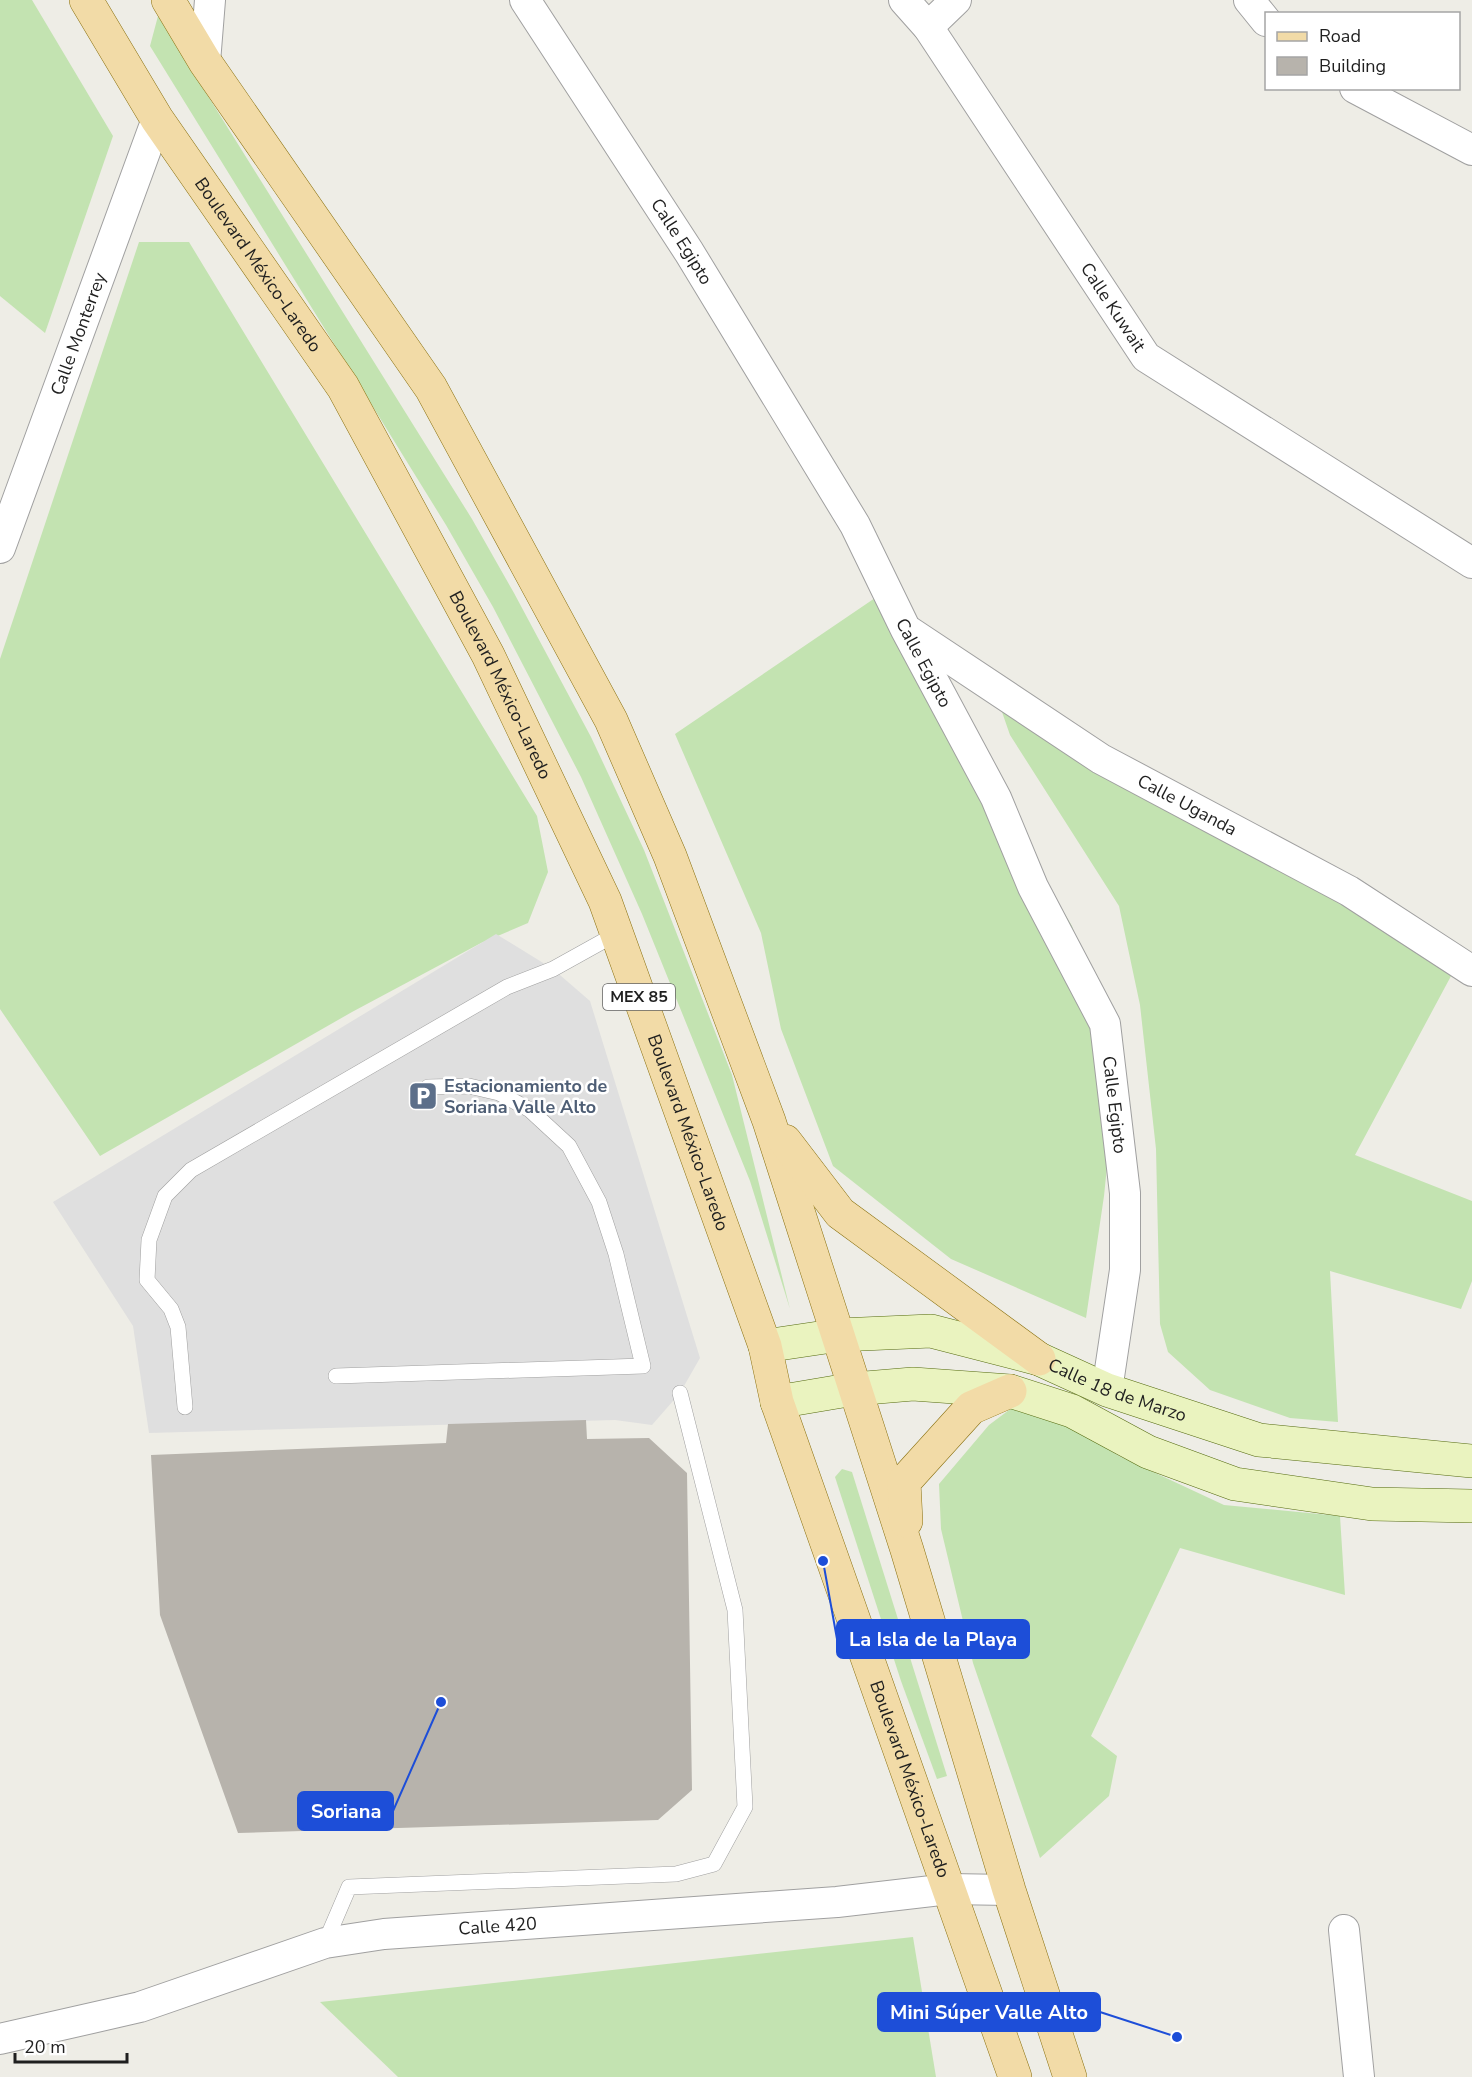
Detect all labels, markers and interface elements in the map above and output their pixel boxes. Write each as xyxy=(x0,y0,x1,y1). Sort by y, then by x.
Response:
legend xyxy=(1265,12,1460,90)
text: Road xyxy=(1319,24,1361,48)
text: Building xyxy=(1319,54,1386,78)
street label: Boulevard México-Laredo xyxy=(189,173,327,357)
street label: Calle Egipto xyxy=(645,194,718,289)
street label: Calle Kuwait xyxy=(1075,258,1152,357)
street label: Calle Monterrey xyxy=(45,268,112,399)
street label: Boulevard México-Laredo xyxy=(444,587,557,783)
street label: Calle Egipto xyxy=(890,614,957,712)
street label: Calle Uganda xyxy=(1133,769,1241,841)
road number: MEX 85 xyxy=(603,984,675,1010)
street label: Boulevard México-Laredo xyxy=(642,1031,735,1234)
street label: Calle Egipto xyxy=(1097,1055,1132,1155)
place label: Estacionamiento de Soriana Valle Alto xyxy=(444,1074,607,1119)
parking icon: Estacionamiento de Soriana Valle Alto xyxy=(407,1080,439,1112)
street label: Calle 18 de Marzo xyxy=(1044,1353,1190,1427)
callout: La Isla de la Playa xyxy=(837,1620,1029,1658)
text: La Isla de la Playa xyxy=(849,1626,1017,1653)
street label: Boulevard México-Laredo xyxy=(864,1677,956,1881)
callout: Soriana xyxy=(298,1792,393,1830)
text: Soriana xyxy=(311,1798,381,1825)
street label: Calle 420 xyxy=(458,1911,538,1941)
callout: Mini Súper Valle Alto xyxy=(878,1993,1100,2031)
text: Mini Súper Valle Alto xyxy=(890,1999,1088,2026)
scale bar xyxy=(15,2026,128,2064)
text: 20 m xyxy=(24,2035,66,2059)

